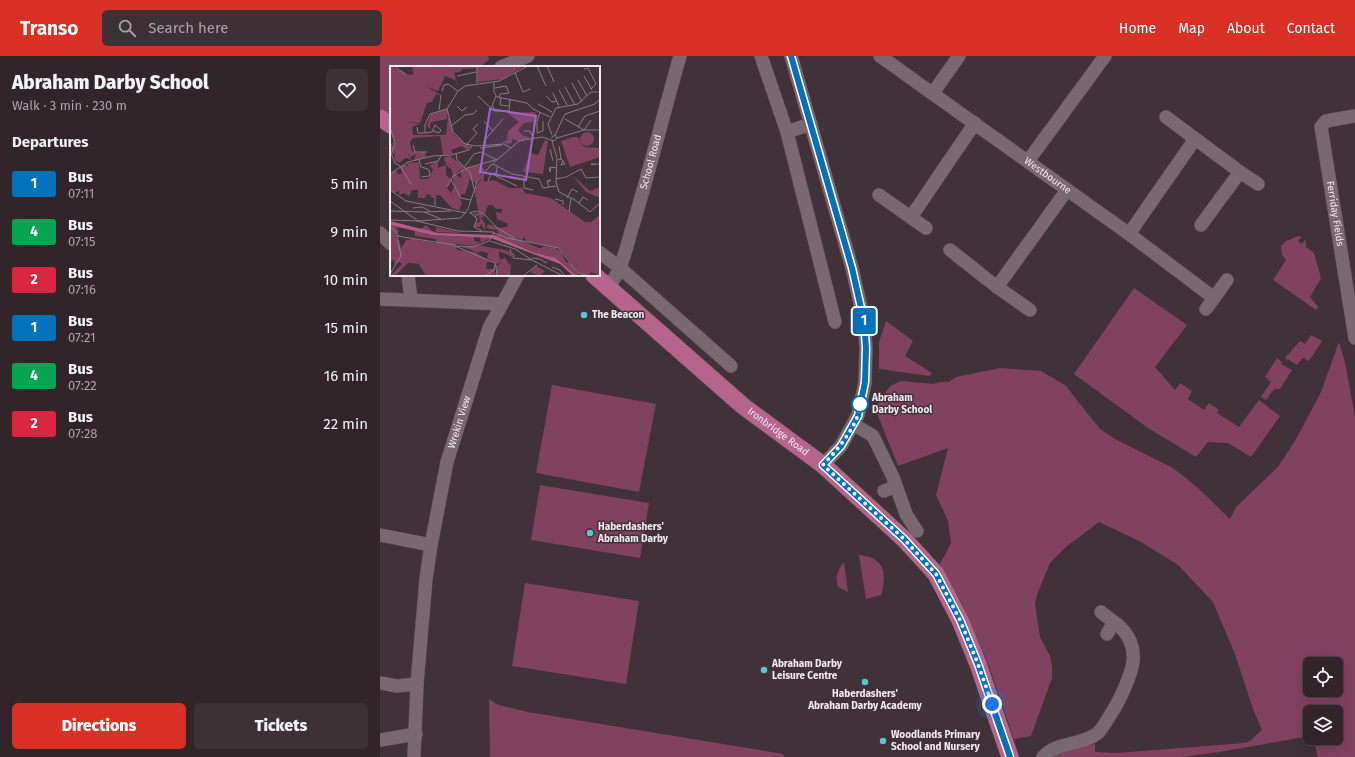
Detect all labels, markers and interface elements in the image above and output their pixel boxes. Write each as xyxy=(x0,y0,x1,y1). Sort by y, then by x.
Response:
search box xyxy=(102,10,382,46)
text: Transo xyxy=(20,17,78,40)
icon: search xyxy=(116,17,138,39)
text: Search here xyxy=(148,19,228,37)
text: Home xyxy=(1119,20,1156,37)
text: Map xyxy=(1178,20,1205,37)
text: About xyxy=(1227,20,1265,37)
text: Contact xyxy=(1287,20,1335,37)
inset map xyxy=(390,66,600,276)
button: heart xyxy=(326,69,368,111)
text: Abraham Darby School xyxy=(12,71,209,94)
text: Walk · 3 min · 230 m xyxy=(12,98,127,113)
text: Departures xyxy=(12,133,89,151)
street label: School Road xyxy=(638,133,664,191)
street label: Westbourne xyxy=(1022,155,1073,197)
text: Bus xyxy=(68,168,93,186)
text: 1 xyxy=(31,175,37,192)
text: 5 min xyxy=(331,175,368,193)
street label: Ferriday Fields xyxy=(1324,180,1346,247)
text: 07:11 xyxy=(68,186,94,201)
text: Bus xyxy=(68,216,93,234)
text: 4 xyxy=(30,223,38,240)
text: 9 min xyxy=(330,223,368,241)
text: 07:15 xyxy=(68,234,96,249)
text: Bus xyxy=(68,264,93,282)
text: 2 xyxy=(30,271,38,288)
text: 10 min xyxy=(323,271,368,289)
text: 07:16 xyxy=(68,282,96,297)
line badge: 1 xyxy=(851,308,877,334)
place label: The Beacon xyxy=(592,309,645,321)
marker: The Beacon xyxy=(579,310,589,320)
text: Bus xyxy=(68,312,93,330)
text: 1 xyxy=(861,312,867,329)
text: 1 xyxy=(31,319,37,336)
text: 15 min xyxy=(324,319,368,337)
text: 07:21 xyxy=(68,330,96,345)
text: Bus xyxy=(68,360,93,378)
text: 4 xyxy=(30,367,38,384)
text: 16 min xyxy=(324,367,368,385)
text: 07:22 xyxy=(68,378,97,393)
place label: Abraham Darby School xyxy=(871,392,932,416)
street label: Wrekin View xyxy=(446,394,473,450)
marker: Abraham Darby School xyxy=(851,395,869,413)
street label: Ironbridge Road xyxy=(745,405,811,458)
text: Bus xyxy=(68,408,93,426)
text: 2 xyxy=(30,415,38,432)
text: 22 min xyxy=(323,415,368,433)
text: 07:28 xyxy=(68,426,97,441)
place label: Haberdashers' Abraham Darby xyxy=(597,521,669,545)
marker: Haberdashers' Abraham Darby xyxy=(585,528,595,538)
map controls xyxy=(1303,657,1343,745)
button: locate xyxy=(1303,657,1343,697)
place label: Abraham Darby Leisure Centre xyxy=(771,658,843,682)
marker: Abraham Darby Leisure Centre xyxy=(759,665,769,675)
marker: Haberdashers' Abraham Darby Academy xyxy=(860,677,870,687)
place label: Haberdashers' Abraham Darby Academy xyxy=(807,688,923,712)
your location xyxy=(982,694,1002,714)
button: Directions xyxy=(12,703,186,749)
button: Tickets xyxy=(194,703,368,749)
button: layers xyxy=(1303,705,1343,745)
place label: Woodlands Primary School and Nursery xyxy=(891,729,981,753)
marker: Woodlands Primary School and Nursery xyxy=(878,736,888,746)

